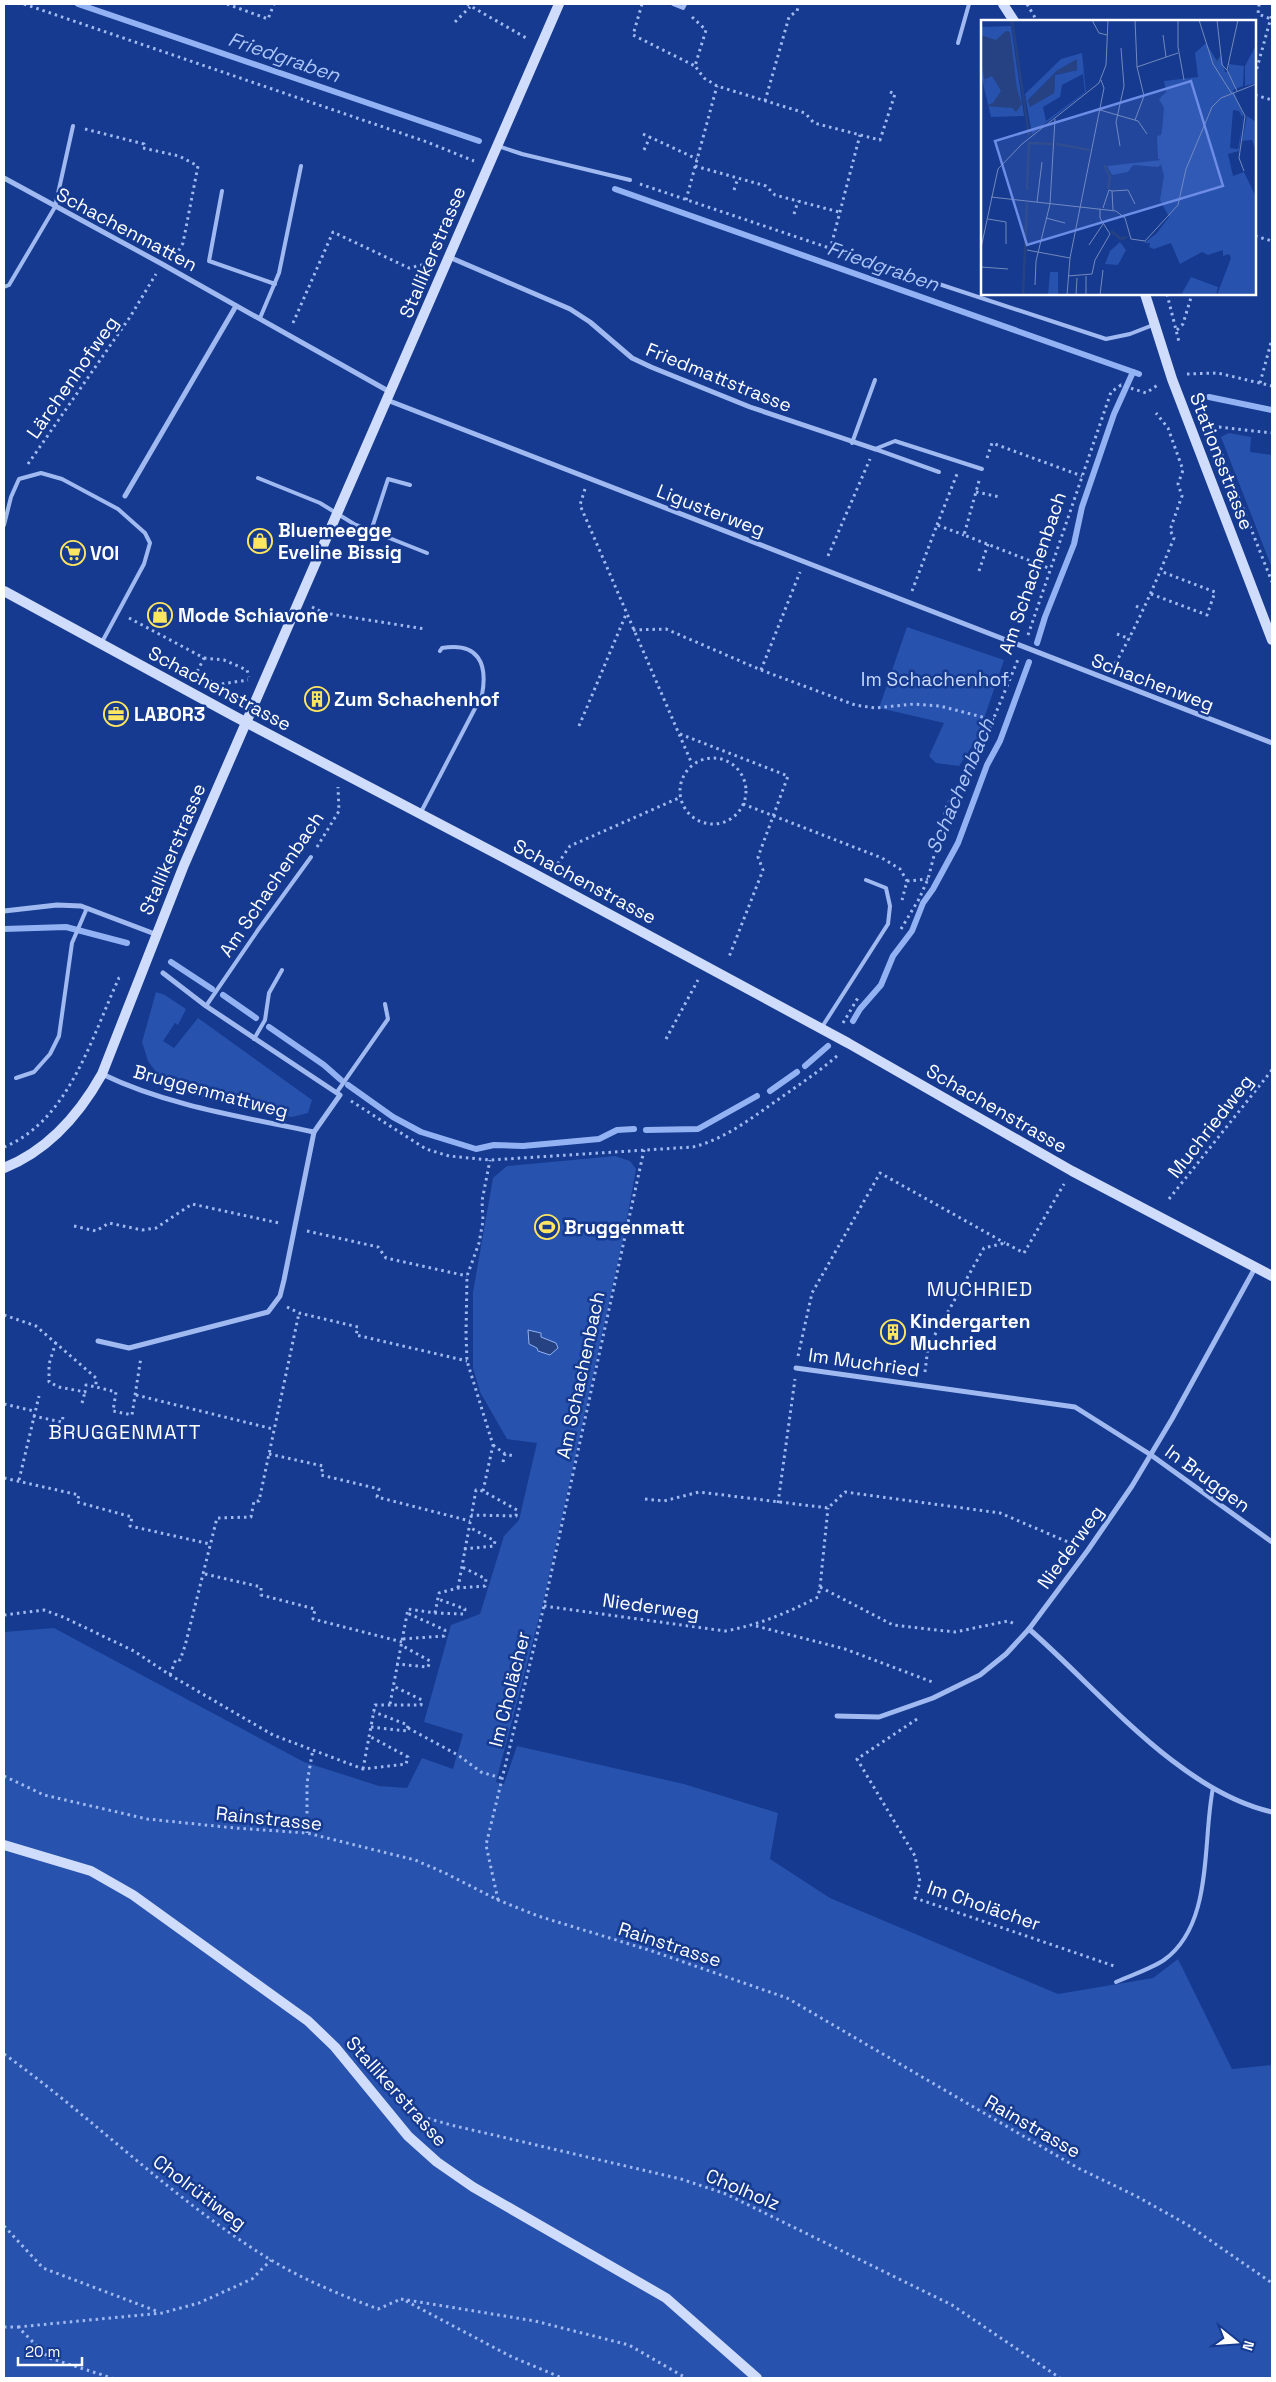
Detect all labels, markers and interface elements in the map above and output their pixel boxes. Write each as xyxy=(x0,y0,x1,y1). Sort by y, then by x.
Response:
inset map xyxy=(981,20,1256,295)
water label: Friedgraben xyxy=(225,26,344,88)
street label: Schachenmatten xyxy=(52,182,202,277)
street label: Stallikerstrasse xyxy=(393,183,471,322)
water label: Friedgraben xyxy=(824,235,943,297)
street label: Lärchenhofweg xyxy=(21,311,124,443)
street label: Friedmattstrasse xyxy=(642,337,795,418)
street label: Stationsstrasse xyxy=(1184,389,1259,533)
street label: Ligusterweg xyxy=(653,478,768,543)
street label: Am Schachenbach xyxy=(993,489,1072,658)
place label: Bluemeegge Eveline Bissig xyxy=(278,518,402,565)
shop icon: Bluemeegge Eveline Bissig xyxy=(247,528,273,554)
supermarket icon: VOI xyxy=(60,540,86,566)
place label: VOI xyxy=(90,541,119,566)
shop icon: Mode Schiavone xyxy=(147,602,173,628)
place label: Mode Schiavone xyxy=(178,603,329,628)
street label: Schachenstrasse xyxy=(144,640,296,737)
street label: Schachenweg xyxy=(1088,648,1218,717)
park label: Im Schachenhof xyxy=(861,667,1009,692)
building icon: Zum Schachenhof xyxy=(304,686,330,712)
place label: Zum Schachenhof xyxy=(334,687,500,712)
office icon: LABOR3 xyxy=(103,701,129,727)
place label: LABOR3 xyxy=(134,702,205,727)
water label: Schachenbach xyxy=(920,714,1000,858)
street label: Stallikerstrasse xyxy=(133,780,211,919)
street label: Am Schachenbach xyxy=(213,807,329,962)
street label: Schachenstrasse xyxy=(509,833,661,930)
street label: Schachenstrasse xyxy=(922,1058,1072,1159)
street label: Bruggenmattweg xyxy=(131,1059,291,1124)
street label: Muchriedweg xyxy=(1162,1069,1259,1183)
sports icon: Bruggenmatt xyxy=(534,1214,560,1240)
place label: Bruggenmatt xyxy=(564,1215,685,1240)
district label: MUCHRIED xyxy=(927,1276,1033,1302)
street label: Am Schachenbach xyxy=(551,1289,610,1461)
place label: Kindergarten Muchried xyxy=(910,1309,1031,1356)
building icon: Kindergarten Muchried xyxy=(880,1319,906,1345)
street label: Im Muchried xyxy=(807,1342,921,1383)
district label: BRUGGENMATT xyxy=(48,1419,202,1445)
street label: In Bruggen xyxy=(1160,1439,1255,1518)
street label: Niederweg xyxy=(1032,1500,1109,1594)
street label: Niederweg xyxy=(601,1587,701,1626)
street label: Im Cholächer xyxy=(483,1629,536,1749)
street label: Rainstrasse xyxy=(215,1800,323,1837)
street label: Im Cholächer xyxy=(924,1874,1044,1937)
street label: Rainstrasse xyxy=(615,1916,724,1973)
street label: Stallikerstrasse xyxy=(340,2031,453,2152)
street label: Rainstrasse xyxy=(980,2089,1085,2164)
street label: Cholrütiweg xyxy=(148,2149,252,2236)
street label: Cholholz xyxy=(702,2163,784,2216)
north arrow xyxy=(1211,2317,1261,2367)
scale bar xyxy=(18,2334,81,2366)
text: N xyxy=(1238,2339,1258,2353)
text: 20 m xyxy=(25,2342,60,2361)

